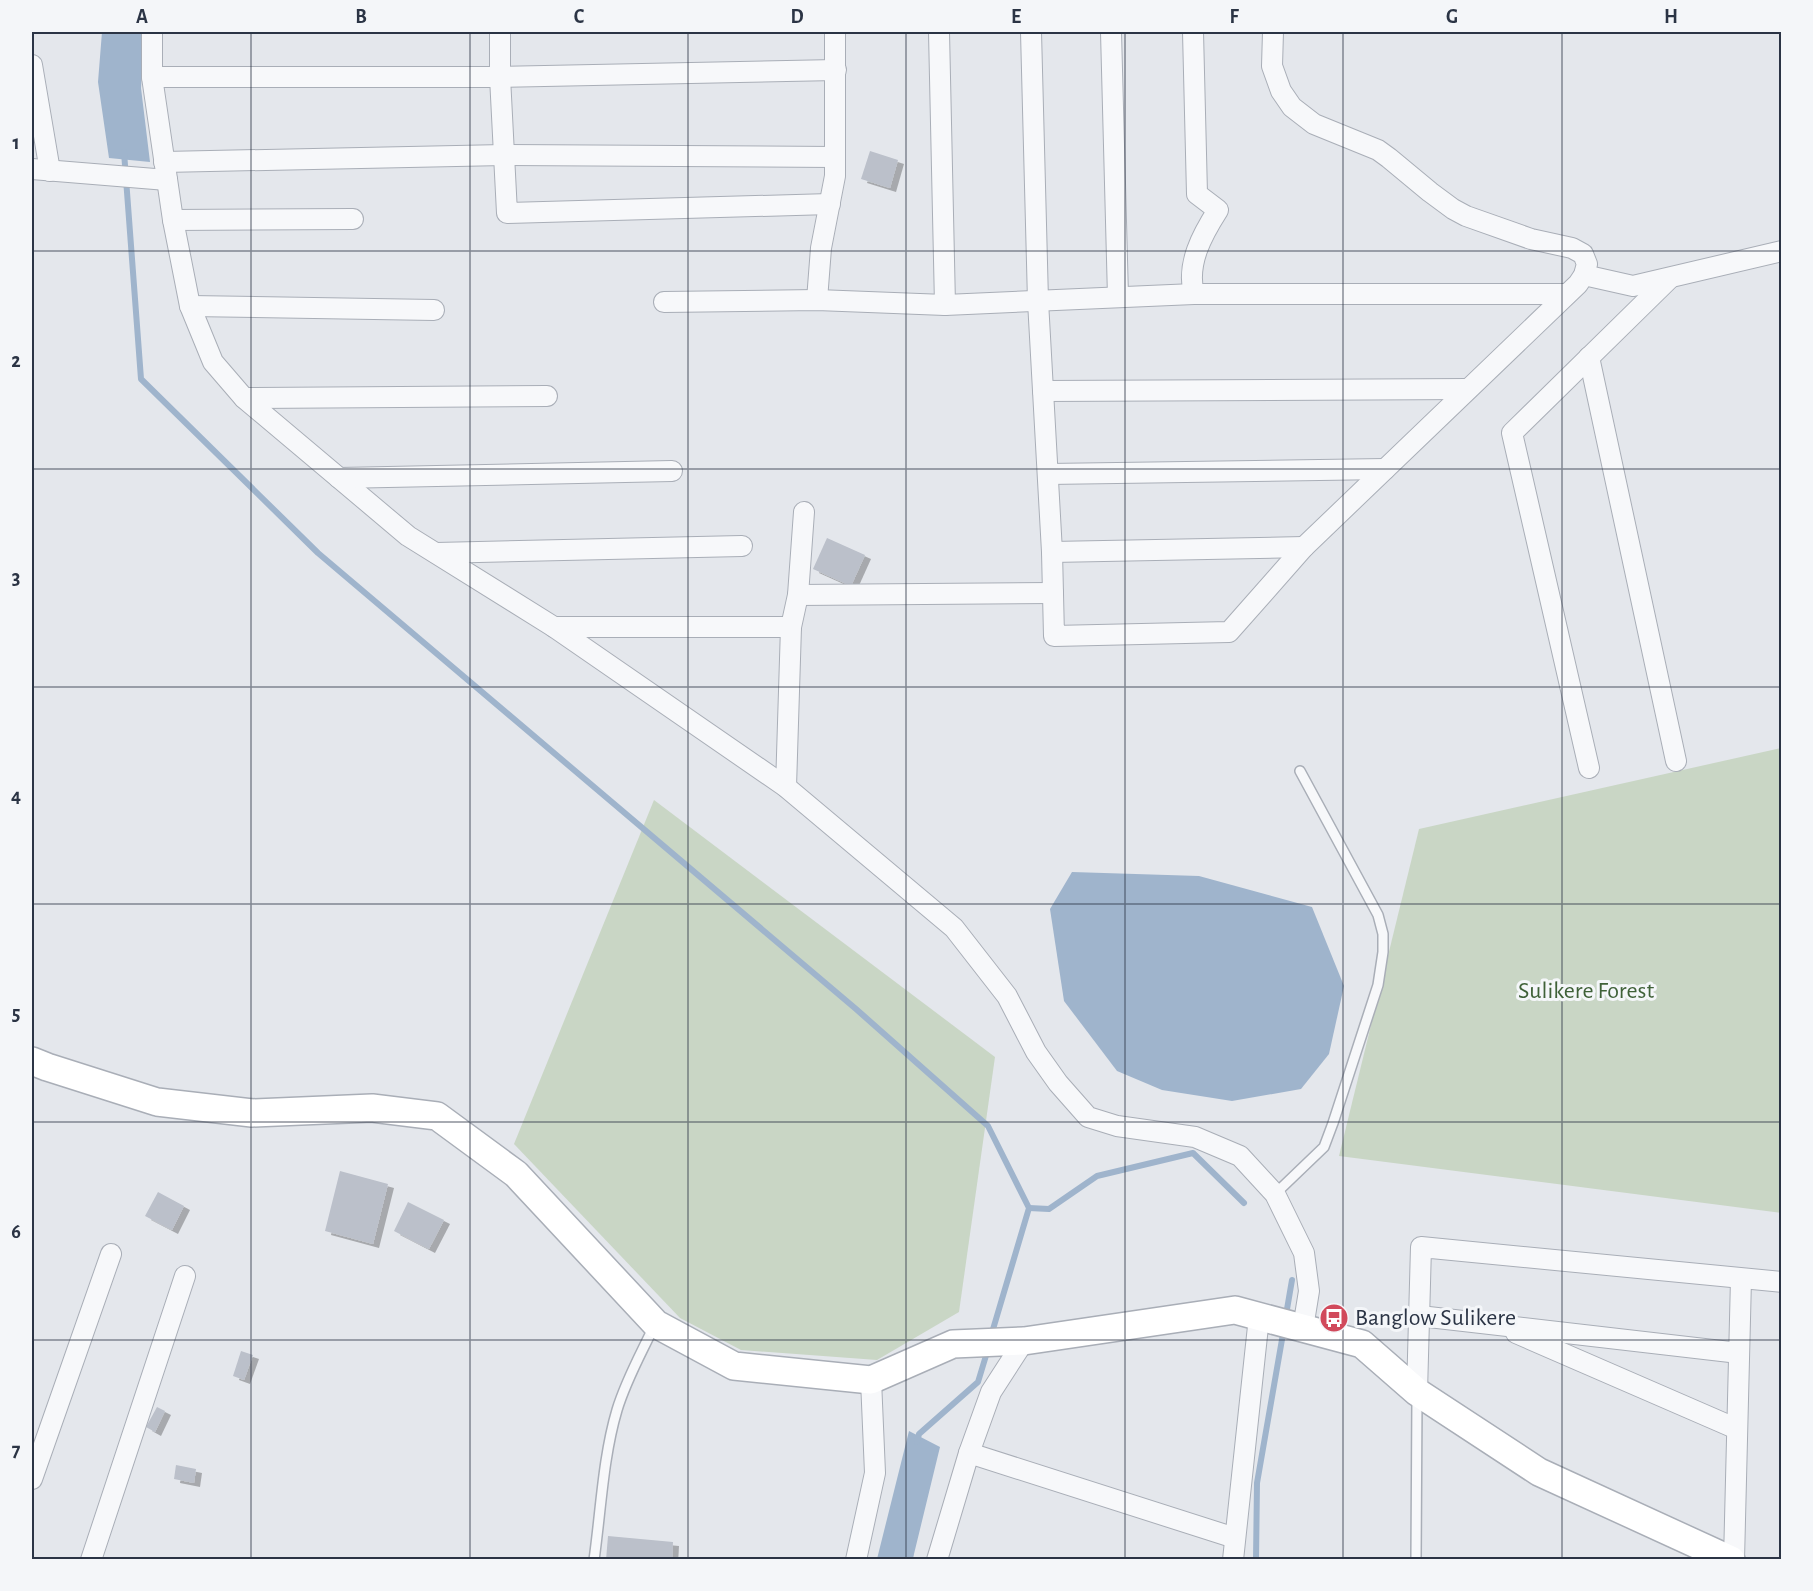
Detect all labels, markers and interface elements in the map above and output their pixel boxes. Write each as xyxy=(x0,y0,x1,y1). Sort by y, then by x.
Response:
text: A xyxy=(136,7,148,27)
text: B xyxy=(355,7,367,27)
text: C xyxy=(574,7,585,27)
text: D xyxy=(790,7,804,27)
text: E xyxy=(1011,7,1021,27)
text: F xyxy=(1229,7,1239,27)
text: G xyxy=(1446,7,1458,27)
text: H xyxy=(1664,7,1678,27)
text: 1 xyxy=(12,133,20,153)
text: 2 xyxy=(11,351,21,371)
text: 3 xyxy=(12,568,20,588)
text: 4 xyxy=(11,786,21,806)
park label: Sulikere Forest xyxy=(1518,979,1654,1003)
text: 5 xyxy=(12,1004,20,1024)
text: 6 xyxy=(11,1222,21,1242)
bus stop icon: Banglow Sulikere xyxy=(1318,1302,1350,1334)
place label: Banglow Sulikere xyxy=(1355,1306,1516,1330)
text: 7 xyxy=(12,1440,21,1460)

